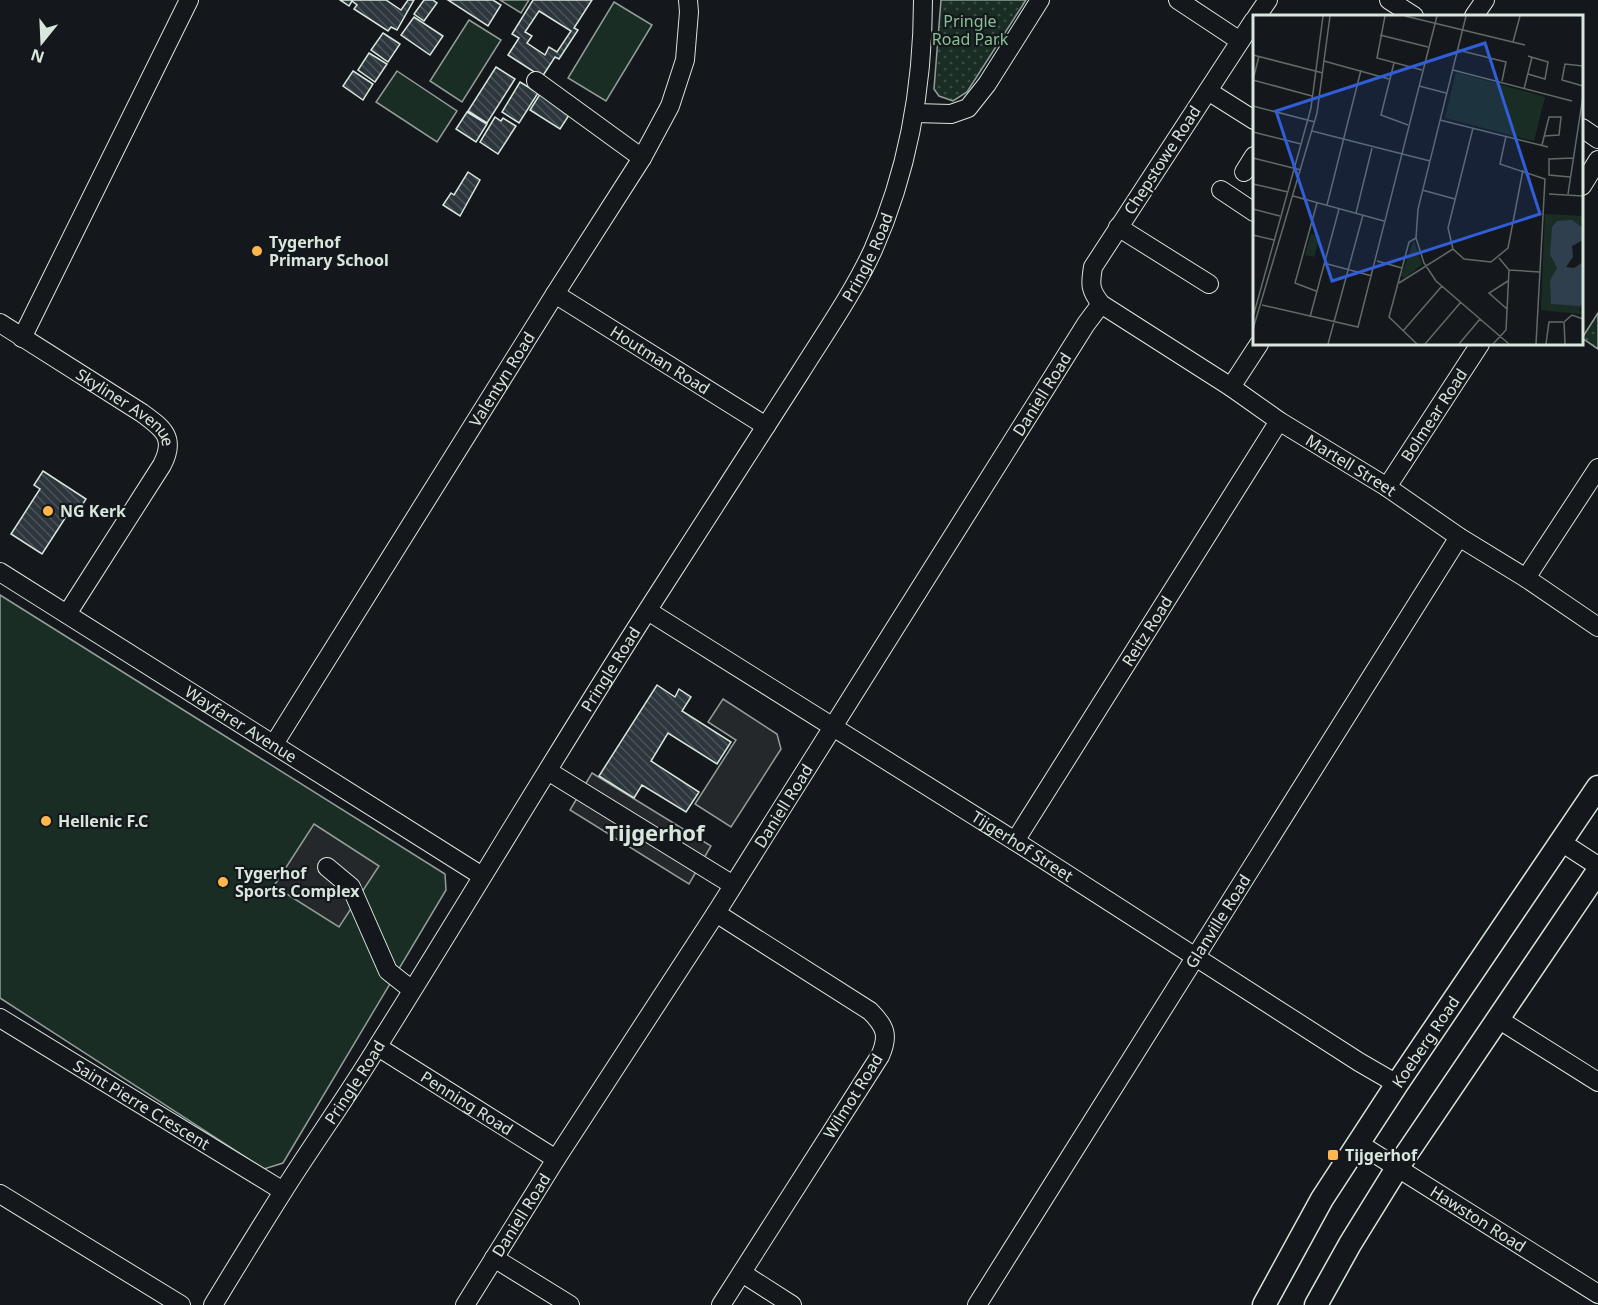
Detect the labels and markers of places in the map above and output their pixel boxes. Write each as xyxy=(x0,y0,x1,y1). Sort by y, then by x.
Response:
place label: Tygerhof Primary School xyxy=(269,231,389,271)
marker: Tygerhof Primary School xyxy=(250,244,264,258)
place label: NG Kerk xyxy=(60,500,126,522)
marker: NG Kerk xyxy=(41,504,55,518)
place label: Hellenic F.C xyxy=(58,810,148,832)
marker: Hellenic F.C xyxy=(39,814,53,828)
place label: Tygerhof Sports Complex xyxy=(235,862,360,902)
marker: Tygerhof Sports Complex xyxy=(216,875,230,889)
place label: Tijgerhof xyxy=(1345,1144,1418,1166)
marker: Tijgerhof xyxy=(1326,1148,1340,1162)

